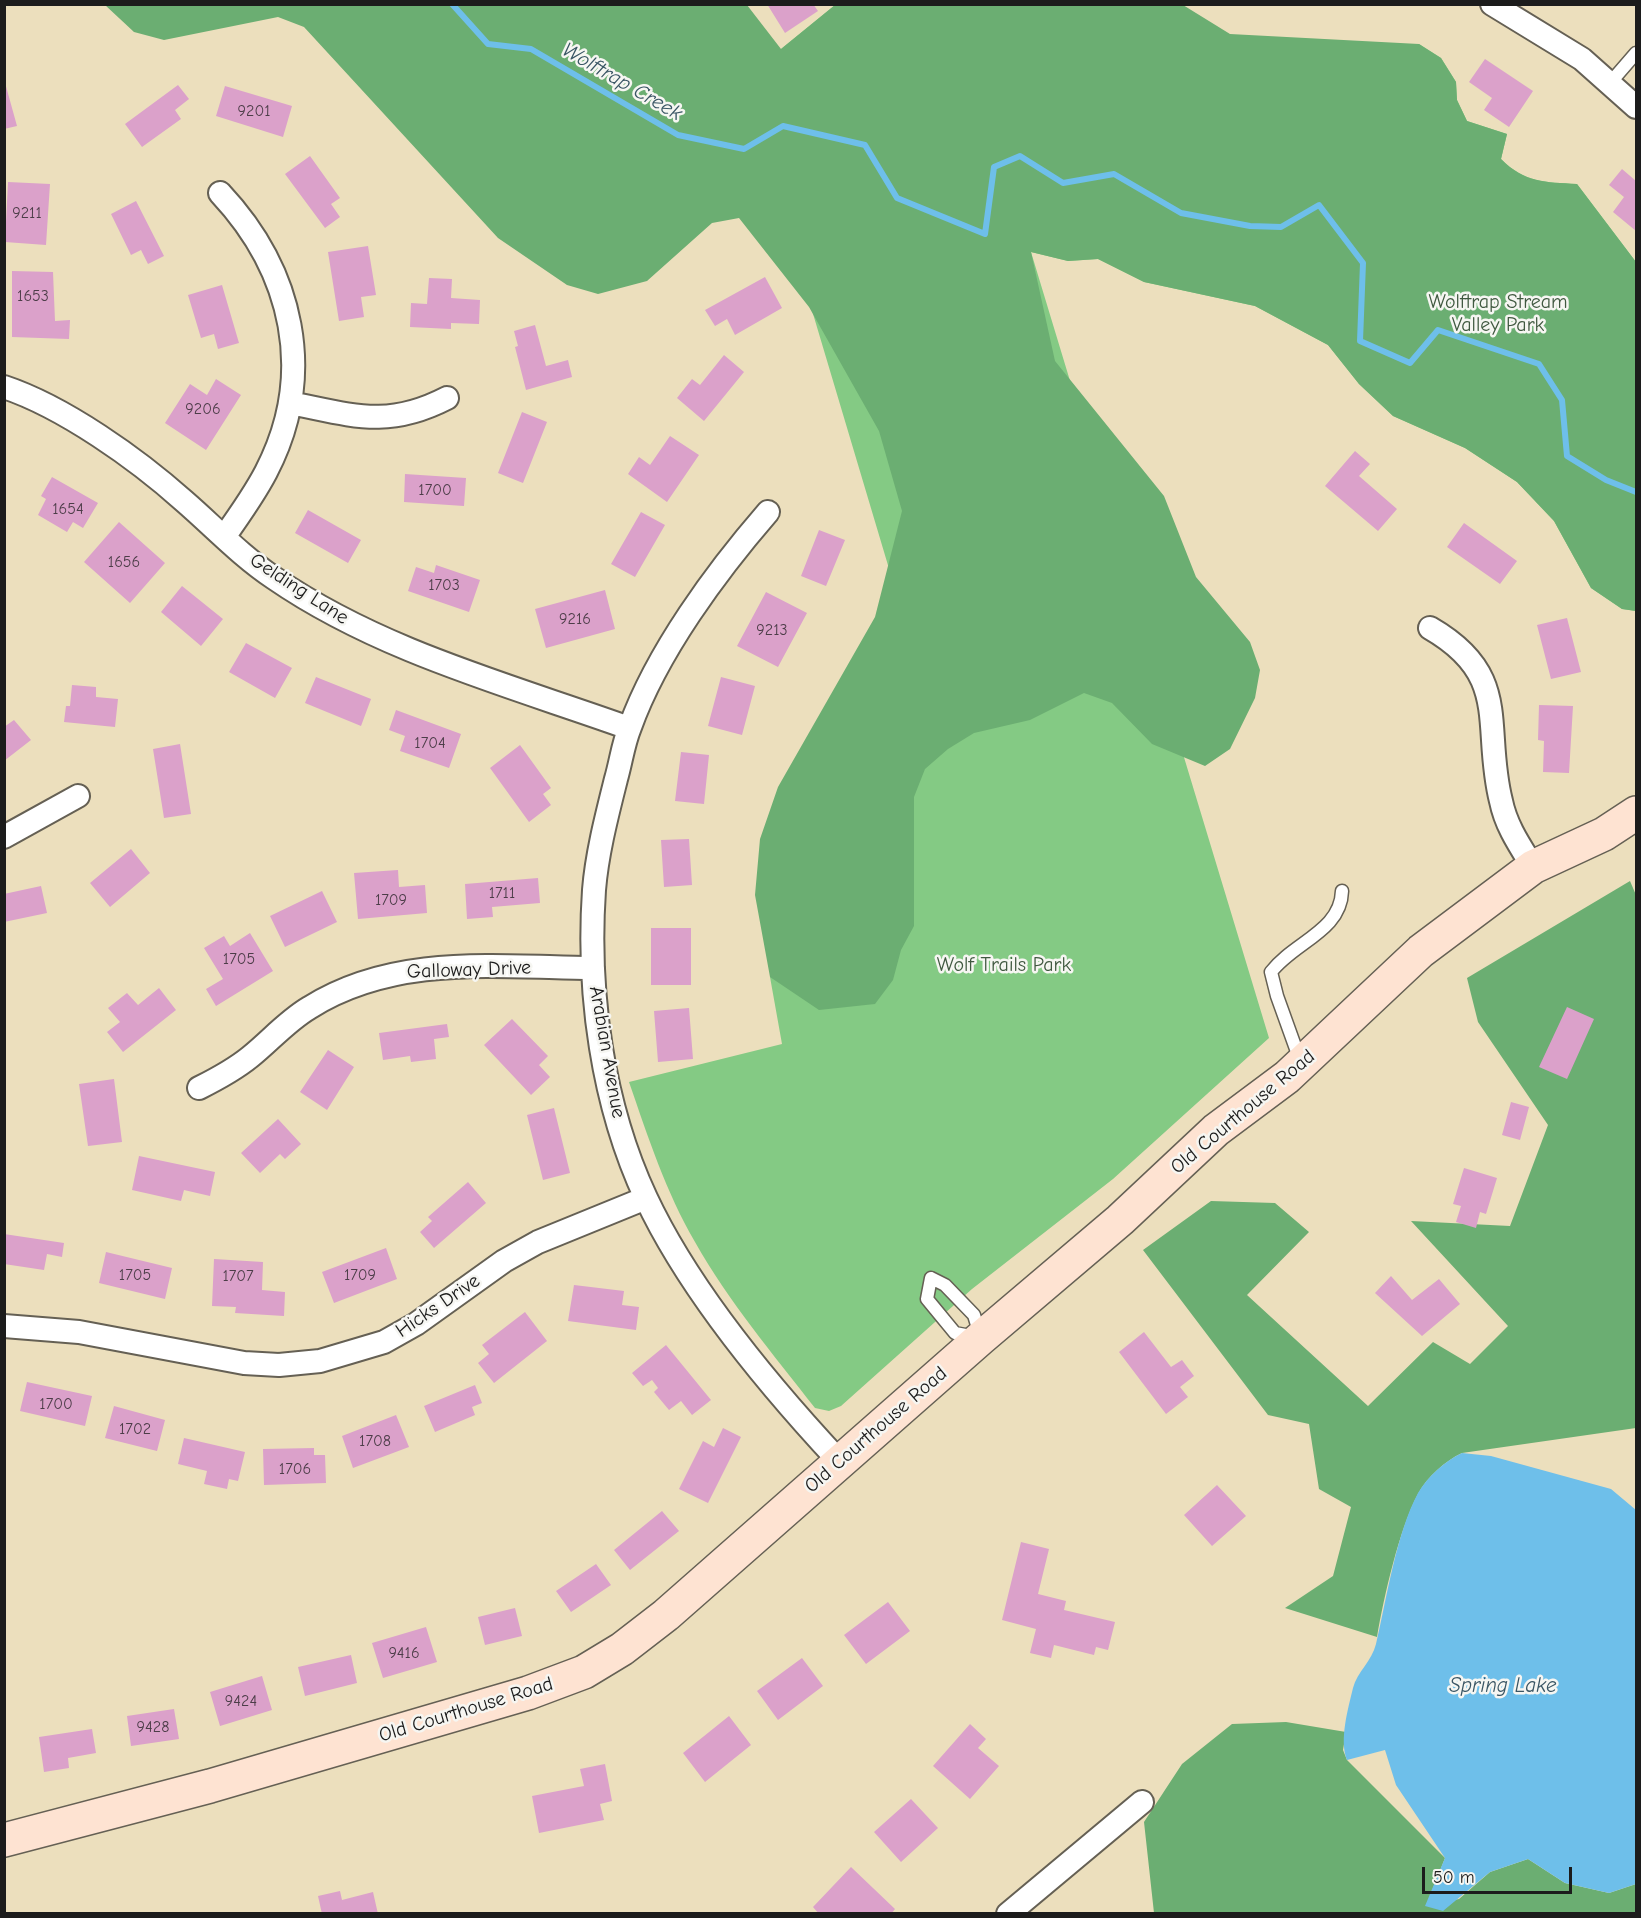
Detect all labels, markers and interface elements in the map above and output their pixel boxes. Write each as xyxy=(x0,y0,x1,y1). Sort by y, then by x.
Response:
water label: Wolftrap Creek xyxy=(557,37,687,127)
house number: 9201 xyxy=(238,101,270,121)
house number: 9211 xyxy=(12,203,42,223)
house number: 1653 xyxy=(17,286,49,306)
park label: Wolftrap Stream Valley Park xyxy=(1428,290,1568,337)
house number: 9206 xyxy=(185,399,221,419)
house number: 1700 xyxy=(418,480,452,500)
house number: 1654 xyxy=(52,499,84,519)
street label: Gelding Lane xyxy=(245,548,353,630)
house number: 1656 xyxy=(108,552,140,572)
house number: 1703 xyxy=(428,575,460,595)
house number: 9216 xyxy=(559,609,591,629)
house number: 9213 xyxy=(756,620,788,640)
house number: 1704 xyxy=(414,733,446,753)
house number: 1711 xyxy=(489,883,515,903)
house number: 1709 xyxy=(375,890,407,910)
house number: 1705 xyxy=(223,949,255,969)
park label: Wolf Trails Park xyxy=(937,953,1071,977)
street label: Galloway Drive xyxy=(406,956,532,984)
street label: Arabian Avenue xyxy=(584,984,630,1120)
street label: Old Courthouse Road xyxy=(1166,1045,1320,1179)
house number: 1705 xyxy=(119,1265,151,1285)
house number: 1709 xyxy=(344,1265,376,1285)
house number: 1707 xyxy=(222,1266,254,1286)
street label: Hicks Drive xyxy=(391,1269,485,1343)
street label: Old Courthouse Road xyxy=(800,1362,952,1498)
house number: 1700 xyxy=(39,1394,73,1414)
house number: 1702 xyxy=(119,1419,151,1439)
house number: 1708 xyxy=(359,1431,391,1451)
house number: 1706 xyxy=(279,1459,311,1479)
house number: 9416 xyxy=(388,1643,420,1663)
street label: Old Courthouse Road xyxy=(376,1672,556,1748)
water label: Spring Lake xyxy=(1449,1673,1557,1699)
house number: 9424 xyxy=(225,1691,257,1711)
house number: 9428 xyxy=(137,1717,169,1737)
scale bar xyxy=(1425,1855,1575,1893)
text: 50 m xyxy=(1433,1867,1475,1888)

